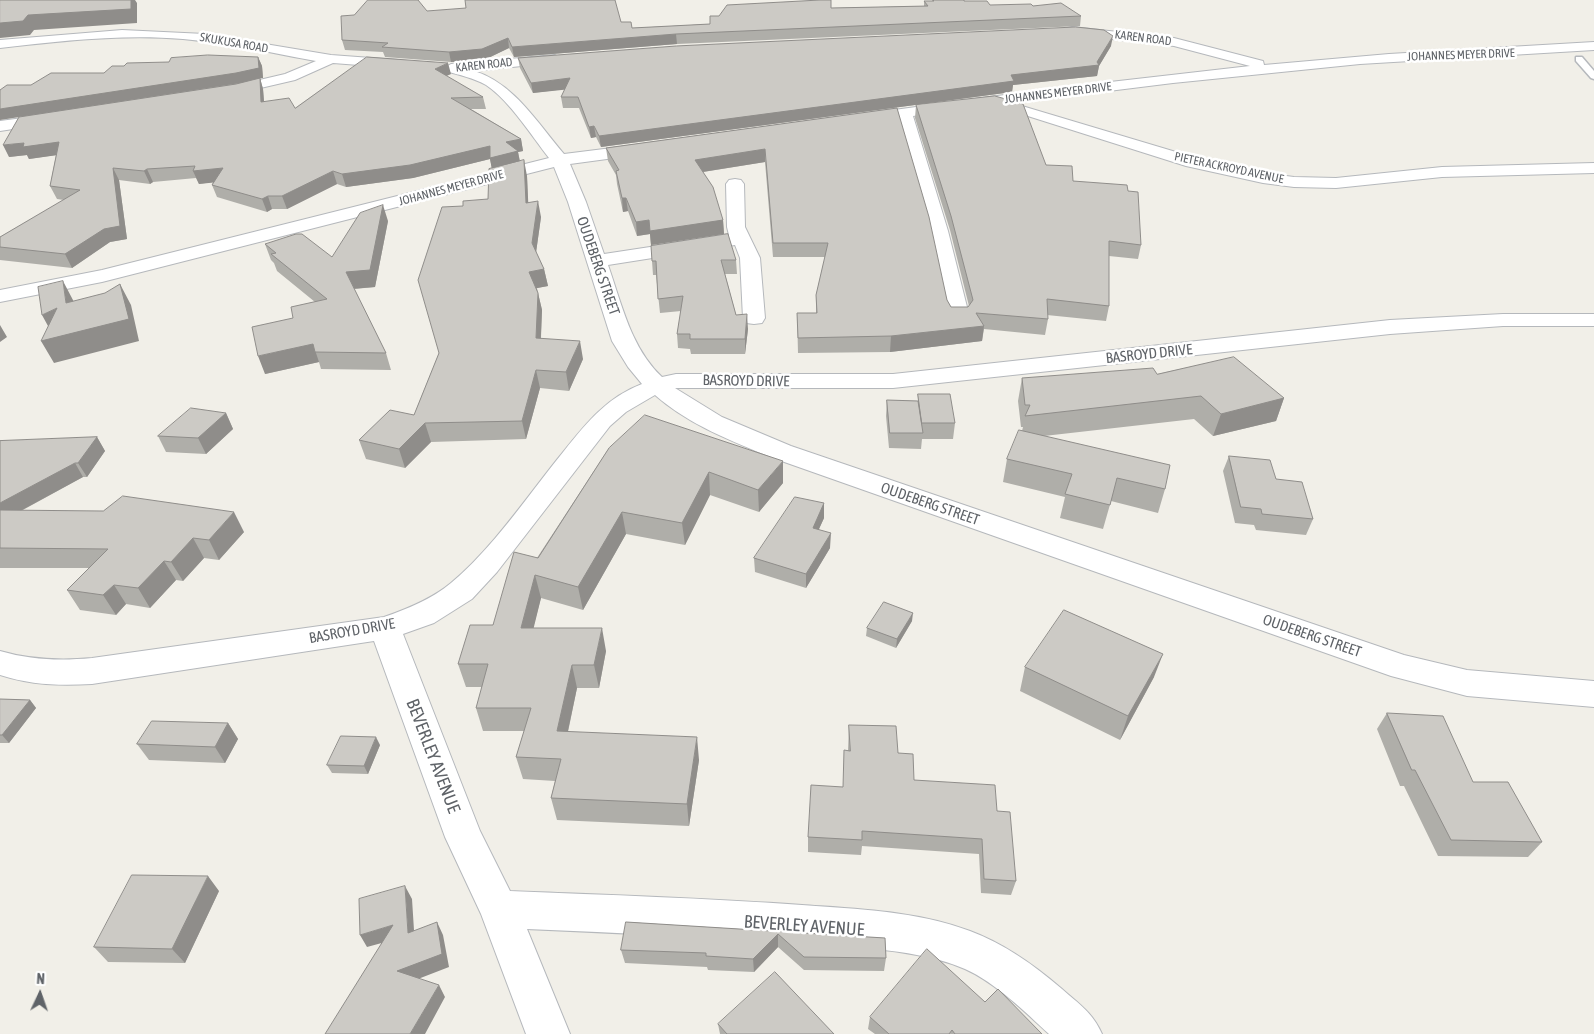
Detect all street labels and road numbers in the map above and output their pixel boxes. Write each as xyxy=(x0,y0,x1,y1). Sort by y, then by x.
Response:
street label: KAREN ROAD xyxy=(1114,27,1172,49)
street label: SKUKUSA ROAD xyxy=(199,30,269,56)
street label: JOHANNES MEYER DRIVE xyxy=(1407,46,1515,64)
street label: KAREN ROAD xyxy=(455,55,513,75)
street label: JOHANNES MEYER DRIVE xyxy=(1004,79,1112,107)
street label: PIETER ACKROYD AVENUE xyxy=(1173,149,1285,187)
street label: JOHANNES MEYER DRIVE xyxy=(397,167,505,209)
street label: OUDEBERG STREET xyxy=(573,214,623,318)
street label: BASROYD DRIVE xyxy=(1105,341,1193,367)
street label: BASROYD DRIVE xyxy=(702,371,790,391)
street label: OUDEBERG STREET xyxy=(878,479,982,529)
street label: OUDEBERG STREET xyxy=(1260,611,1364,661)
street label: BASROYD DRIVE xyxy=(308,615,396,647)
street label: BEVERLEY AVENUE xyxy=(401,696,465,816)
street label: BEVERLEY AVENUE xyxy=(743,911,865,941)

